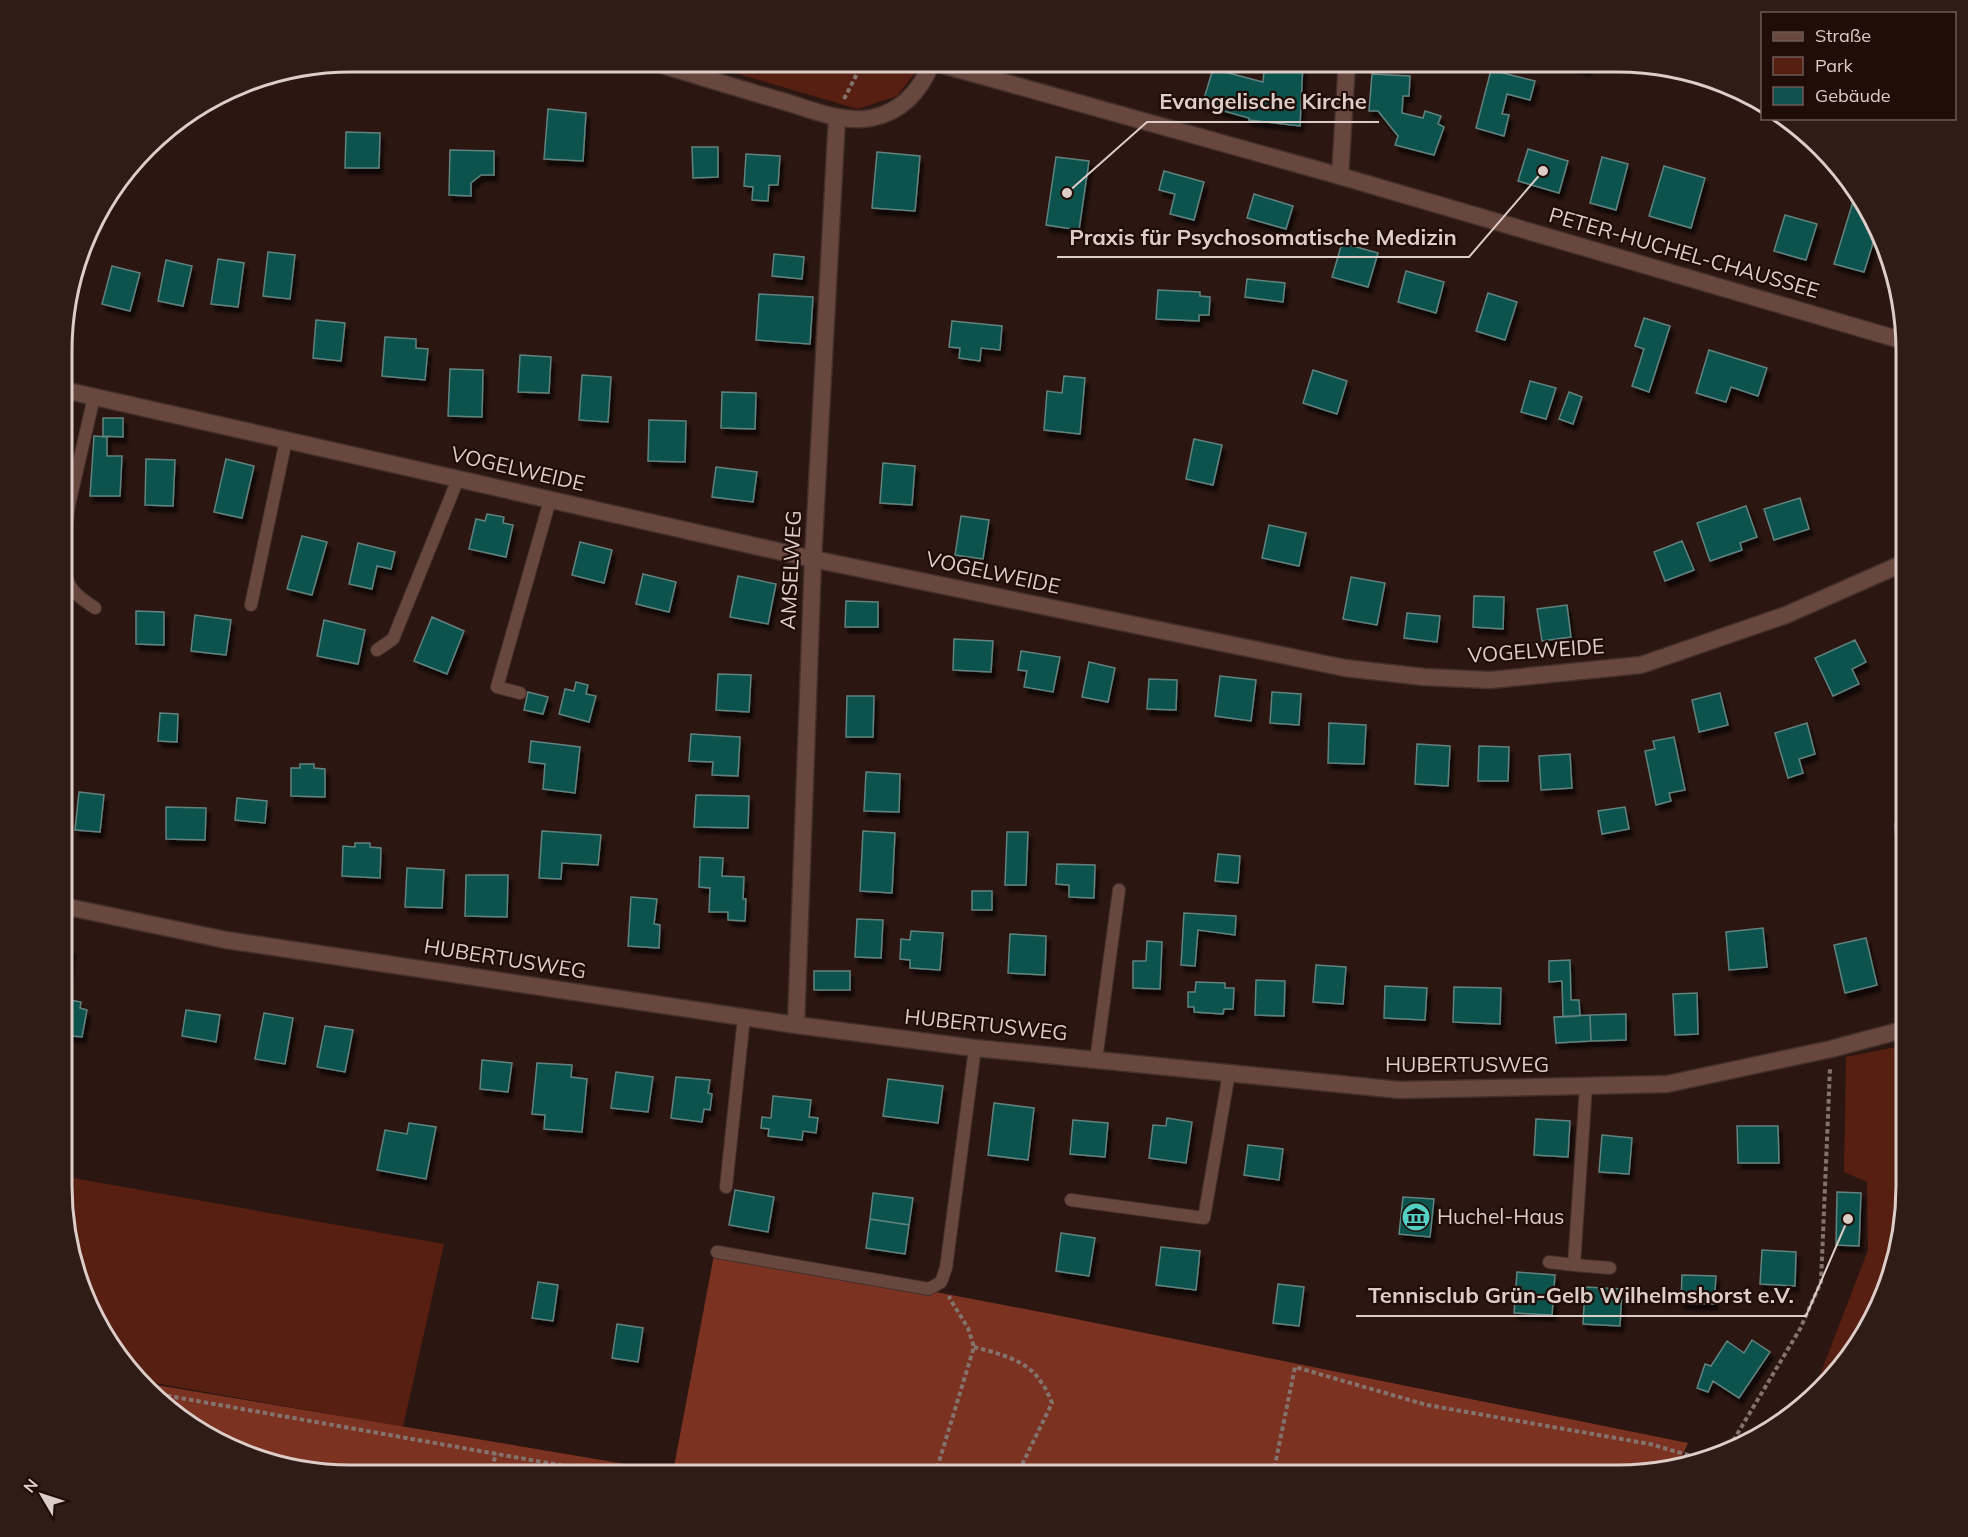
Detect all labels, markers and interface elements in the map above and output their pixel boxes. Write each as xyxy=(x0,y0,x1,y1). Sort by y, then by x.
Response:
legend xyxy=(1761,12,1956,120)
text: Straße xyxy=(1815,24,1871,47)
text: Park xyxy=(1815,54,1854,77)
callout: Evangelische Kirche xyxy=(1147,82,1379,122)
text: Gebäude xyxy=(1815,84,1891,107)
text: Evangelische Kirche xyxy=(1159,87,1367,115)
street label: PETER-HUCHEL-CHAUSSEE xyxy=(1546,201,1822,303)
callout: Praxis für Psychosomatische Medizin xyxy=(1057,217,1469,257)
text: Praxis für Psychosomatische Medizin xyxy=(1069,223,1457,251)
street label: VOGELWEIDE xyxy=(449,440,588,496)
street label: AMSELWEG xyxy=(774,510,806,630)
street label: VOGELWEIDE xyxy=(924,545,1063,599)
street label: VOGELWEIDE xyxy=(1467,632,1605,668)
street label: HUBERTUSWEG xyxy=(422,932,588,984)
street label: HUBERTUSWEG xyxy=(903,1003,1069,1046)
street label: HUBERTUSWEG xyxy=(1385,1051,1549,1077)
museum icon: Huchel-Haus xyxy=(1400,1201,1432,1233)
place label: Huchel-Haus xyxy=(1437,1203,1565,1229)
callout: Tennisclub Grün-Gelb Wilhelmshorst e.V. xyxy=(1356,1276,1806,1316)
text: Tennisclub Grün-Gelb Wilhelmshorst e.V. xyxy=(1368,1281,1794,1309)
north arrow xyxy=(12,1465,72,1525)
text: N xyxy=(19,1475,42,1497)

